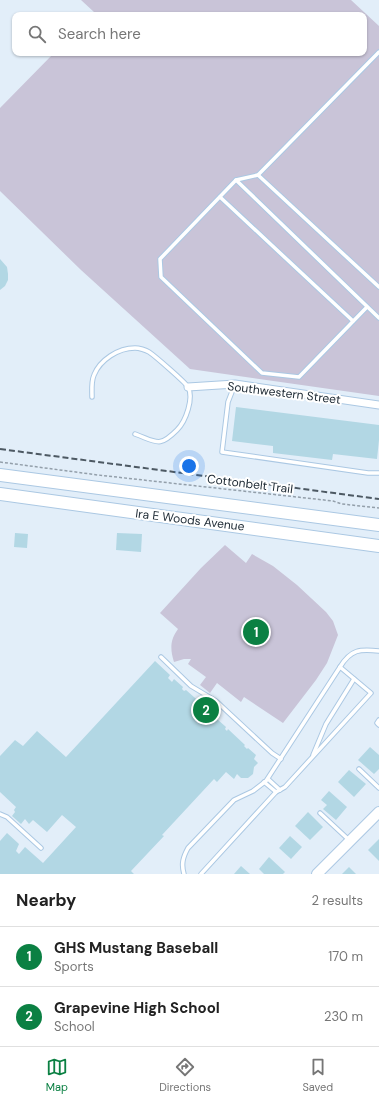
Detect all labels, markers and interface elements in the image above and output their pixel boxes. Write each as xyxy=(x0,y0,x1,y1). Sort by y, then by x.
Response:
search box xyxy=(12,12,367,56)
icon: search xyxy=(26,23,48,45)
text: Search here xyxy=(58,24,141,44)
street label: Southwestern Street xyxy=(226,378,342,408)
your location xyxy=(179,456,199,476)
street label: Cottonbelt Trail xyxy=(206,471,294,497)
street label: Ira E Woods Avenue xyxy=(135,505,246,535)
pin: 1 xyxy=(243,617,269,647)
pin: 2 xyxy=(193,695,219,725)
text: Nearby xyxy=(16,889,76,911)
text: 2 results xyxy=(312,892,363,909)
text: GHS Mustang Baseball xyxy=(54,938,218,958)
text: 1 xyxy=(27,948,31,965)
text: 170 m xyxy=(328,948,363,965)
text: Sports xyxy=(54,958,94,975)
text: Grapevine High School xyxy=(54,998,220,1018)
text: 2 xyxy=(25,1008,33,1025)
text: 230 m xyxy=(324,1008,363,1025)
text: School xyxy=(54,1018,95,1035)
tab: Map xyxy=(46,1056,68,1094)
tab: Directions xyxy=(159,1056,211,1094)
tab: Saved xyxy=(302,1056,333,1094)

